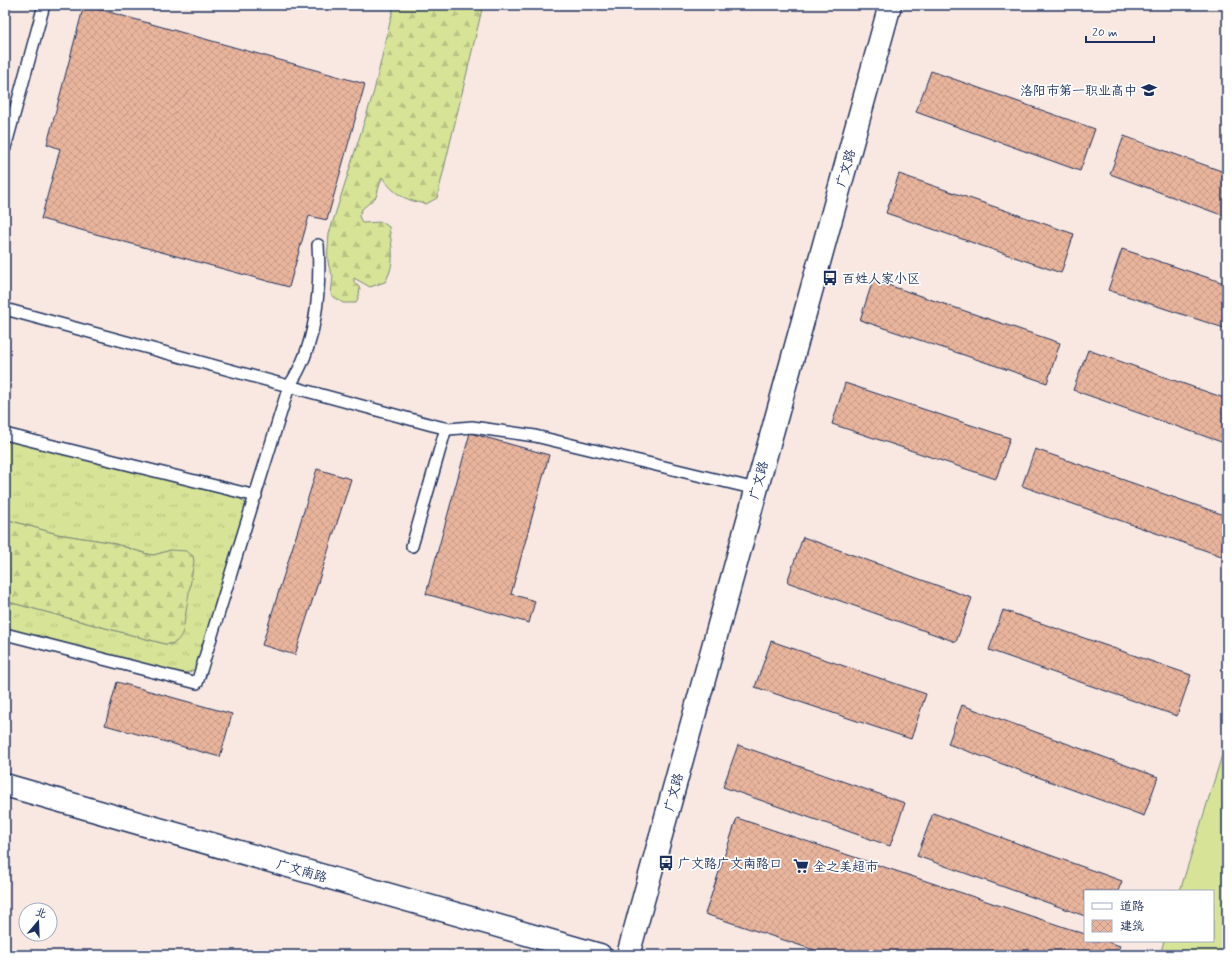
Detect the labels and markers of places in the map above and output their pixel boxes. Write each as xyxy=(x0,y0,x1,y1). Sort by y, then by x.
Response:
school or university icon: 洛阳市第一职业高中 xyxy=(1140,81,1158,99)
place label: 洛阳市第一职业高中 xyxy=(1020,83,1137,100)
bus stop icon: 百姓人家小区 xyxy=(821,269,839,287)
place label: 百姓人家小区 xyxy=(842,271,920,288)
bus stop icon: 广文路广文南路口 xyxy=(657,854,675,872)
place label: 广文路广文南路口 xyxy=(678,856,782,873)
supermarket icon: 全之美超市 xyxy=(792,857,810,875)
place label: 全之美超市 xyxy=(813,859,878,876)

